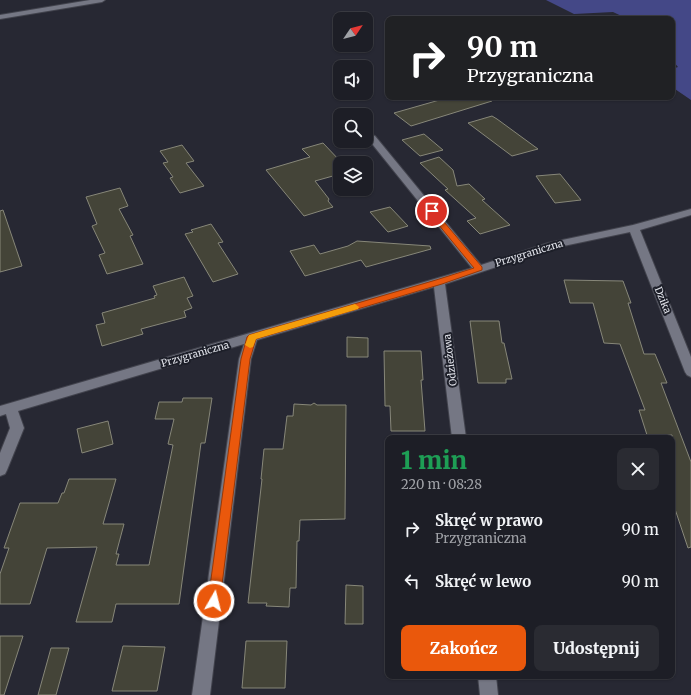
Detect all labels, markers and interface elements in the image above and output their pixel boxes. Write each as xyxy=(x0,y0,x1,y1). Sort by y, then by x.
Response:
north arrow xyxy=(333,12,373,52)
map controls xyxy=(333,12,373,196)
text: 90 m xyxy=(467,29,538,65)
icon: right xyxy=(401,32,453,84)
button: sound xyxy=(333,60,373,100)
text: Przygraniczna xyxy=(467,64,594,87)
button: search xyxy=(333,108,373,148)
button: layers xyxy=(333,156,373,196)
pin xyxy=(415,194,449,228)
icon: arrive xyxy=(421,200,443,222)
street label: Przygraniczna xyxy=(493,236,565,269)
street label: Dzika xyxy=(652,285,674,316)
street label: Odzieżowa xyxy=(440,333,460,387)
street label: Przygraniczna xyxy=(159,338,231,370)
text: 1 min xyxy=(401,445,467,476)
button: close xyxy=(617,448,659,490)
text: 220 m · 08:28 xyxy=(401,476,482,493)
text: Skręć w prawo xyxy=(435,511,543,530)
icon: right xyxy=(401,518,423,540)
text: 90 m xyxy=(622,520,659,539)
text: Przygraniczna xyxy=(435,530,526,547)
icon: left xyxy=(401,570,423,592)
text: Skręć w lewo xyxy=(435,572,531,591)
text: 90 m xyxy=(622,572,659,591)
position arrow xyxy=(193,580,235,622)
button: Zakończ xyxy=(401,625,526,671)
button: Udostępnij xyxy=(534,625,659,671)

